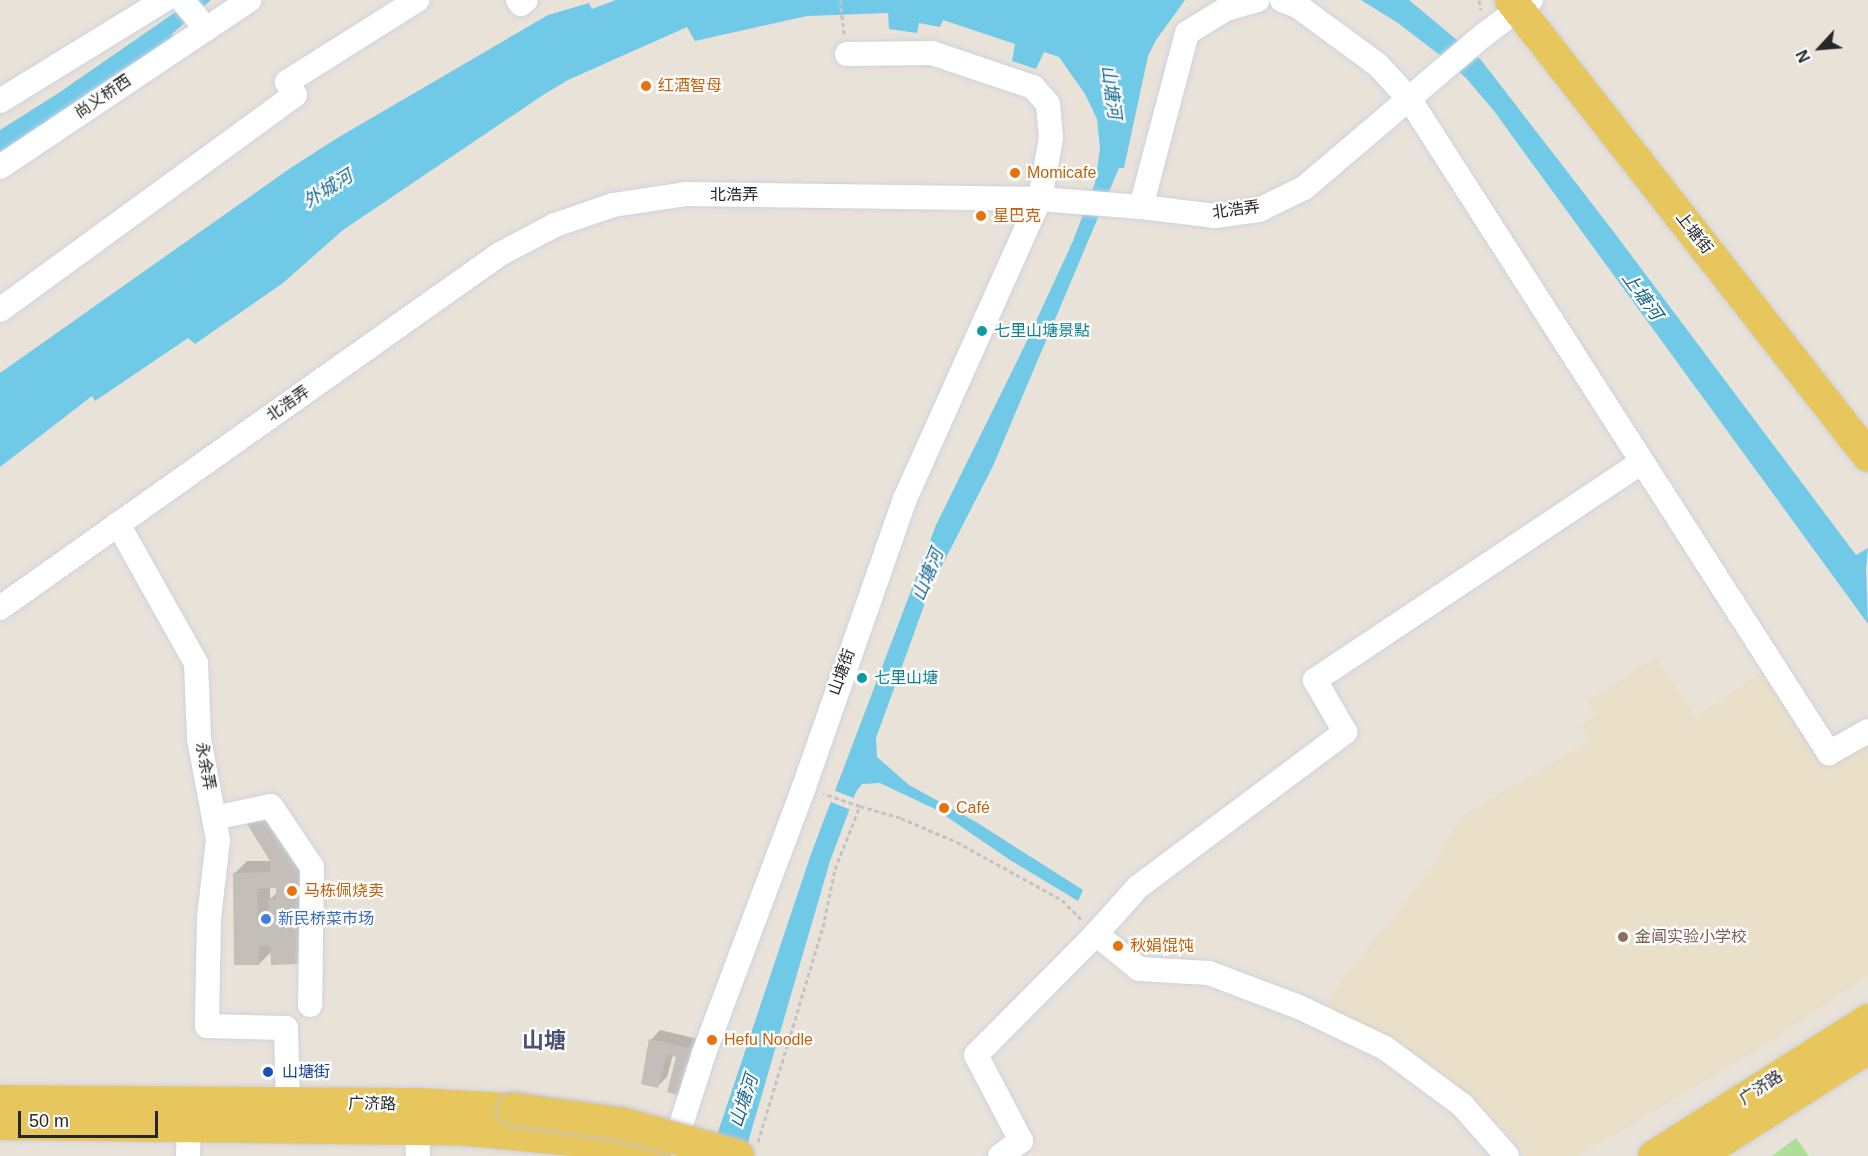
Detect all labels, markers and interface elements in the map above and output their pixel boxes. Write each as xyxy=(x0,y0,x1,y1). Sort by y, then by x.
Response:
north arrow xyxy=(1790,18,1850,78)
text: N xyxy=(1793,47,1814,65)
water label: 山塘河 xyxy=(1097,64,1125,120)
street label: 尚义桥西 xyxy=(71,71,135,123)
place label: 红酒智母 xyxy=(658,76,722,96)
marker: 红酒智母 xyxy=(639,79,653,93)
place label: Momicafe xyxy=(1027,163,1096,183)
water label: 外城河 xyxy=(299,166,357,212)
marker: Momicafe xyxy=(1008,166,1022,180)
street label: 北浩弄 xyxy=(710,185,758,205)
street label: 北浩弄 xyxy=(1211,197,1261,223)
place label: 星巴克 xyxy=(993,206,1041,226)
street label: 上塘街 xyxy=(1672,208,1716,258)
marker: 星巴克 xyxy=(974,209,988,223)
water label: 上塘河 xyxy=(1617,268,1667,324)
place label: 七里山塘景點 xyxy=(994,321,1090,341)
marker: 七里山塘景點 xyxy=(975,324,989,338)
street label: 北浩弄 xyxy=(263,382,313,426)
water label: 山塘河 xyxy=(908,546,948,604)
street label: 山塘街 xyxy=(825,646,859,698)
place label: 七里山塘 xyxy=(874,668,938,688)
marker: 七里山塘 xyxy=(855,671,869,685)
street label: 永余弄 xyxy=(191,741,219,791)
place label: Café xyxy=(956,798,990,818)
marker: Café xyxy=(937,801,951,815)
place label: 马栋佩烧卖 xyxy=(304,881,384,901)
marker: 马栋佩烧卖 xyxy=(285,884,299,898)
place label: 新民桥菜市场 xyxy=(278,909,374,929)
marker: 新民桥菜市场 xyxy=(259,912,273,926)
place label: 金阊实验小学校 xyxy=(1635,927,1747,947)
marker: 金阊实验小学校 xyxy=(1616,930,1630,944)
place label: 秋娟馄饨 xyxy=(1130,936,1194,956)
marker: 秋娟馄饨 xyxy=(1111,939,1125,953)
district label: 山塘 xyxy=(522,1028,566,1054)
place label: Hefu Noodle xyxy=(724,1030,813,1050)
marker: Hefu Noodle xyxy=(705,1033,719,1047)
place label: 山塘街 xyxy=(282,1062,330,1082)
marker: 山塘街 xyxy=(259,1063,277,1081)
street label: 广济路 xyxy=(1736,1067,1786,1109)
water label: 山塘河 xyxy=(725,1072,763,1130)
street label: 广济路 xyxy=(348,1094,396,1114)
scale bar xyxy=(21,1099,160,1137)
text: 50 m xyxy=(29,1111,69,1131)

